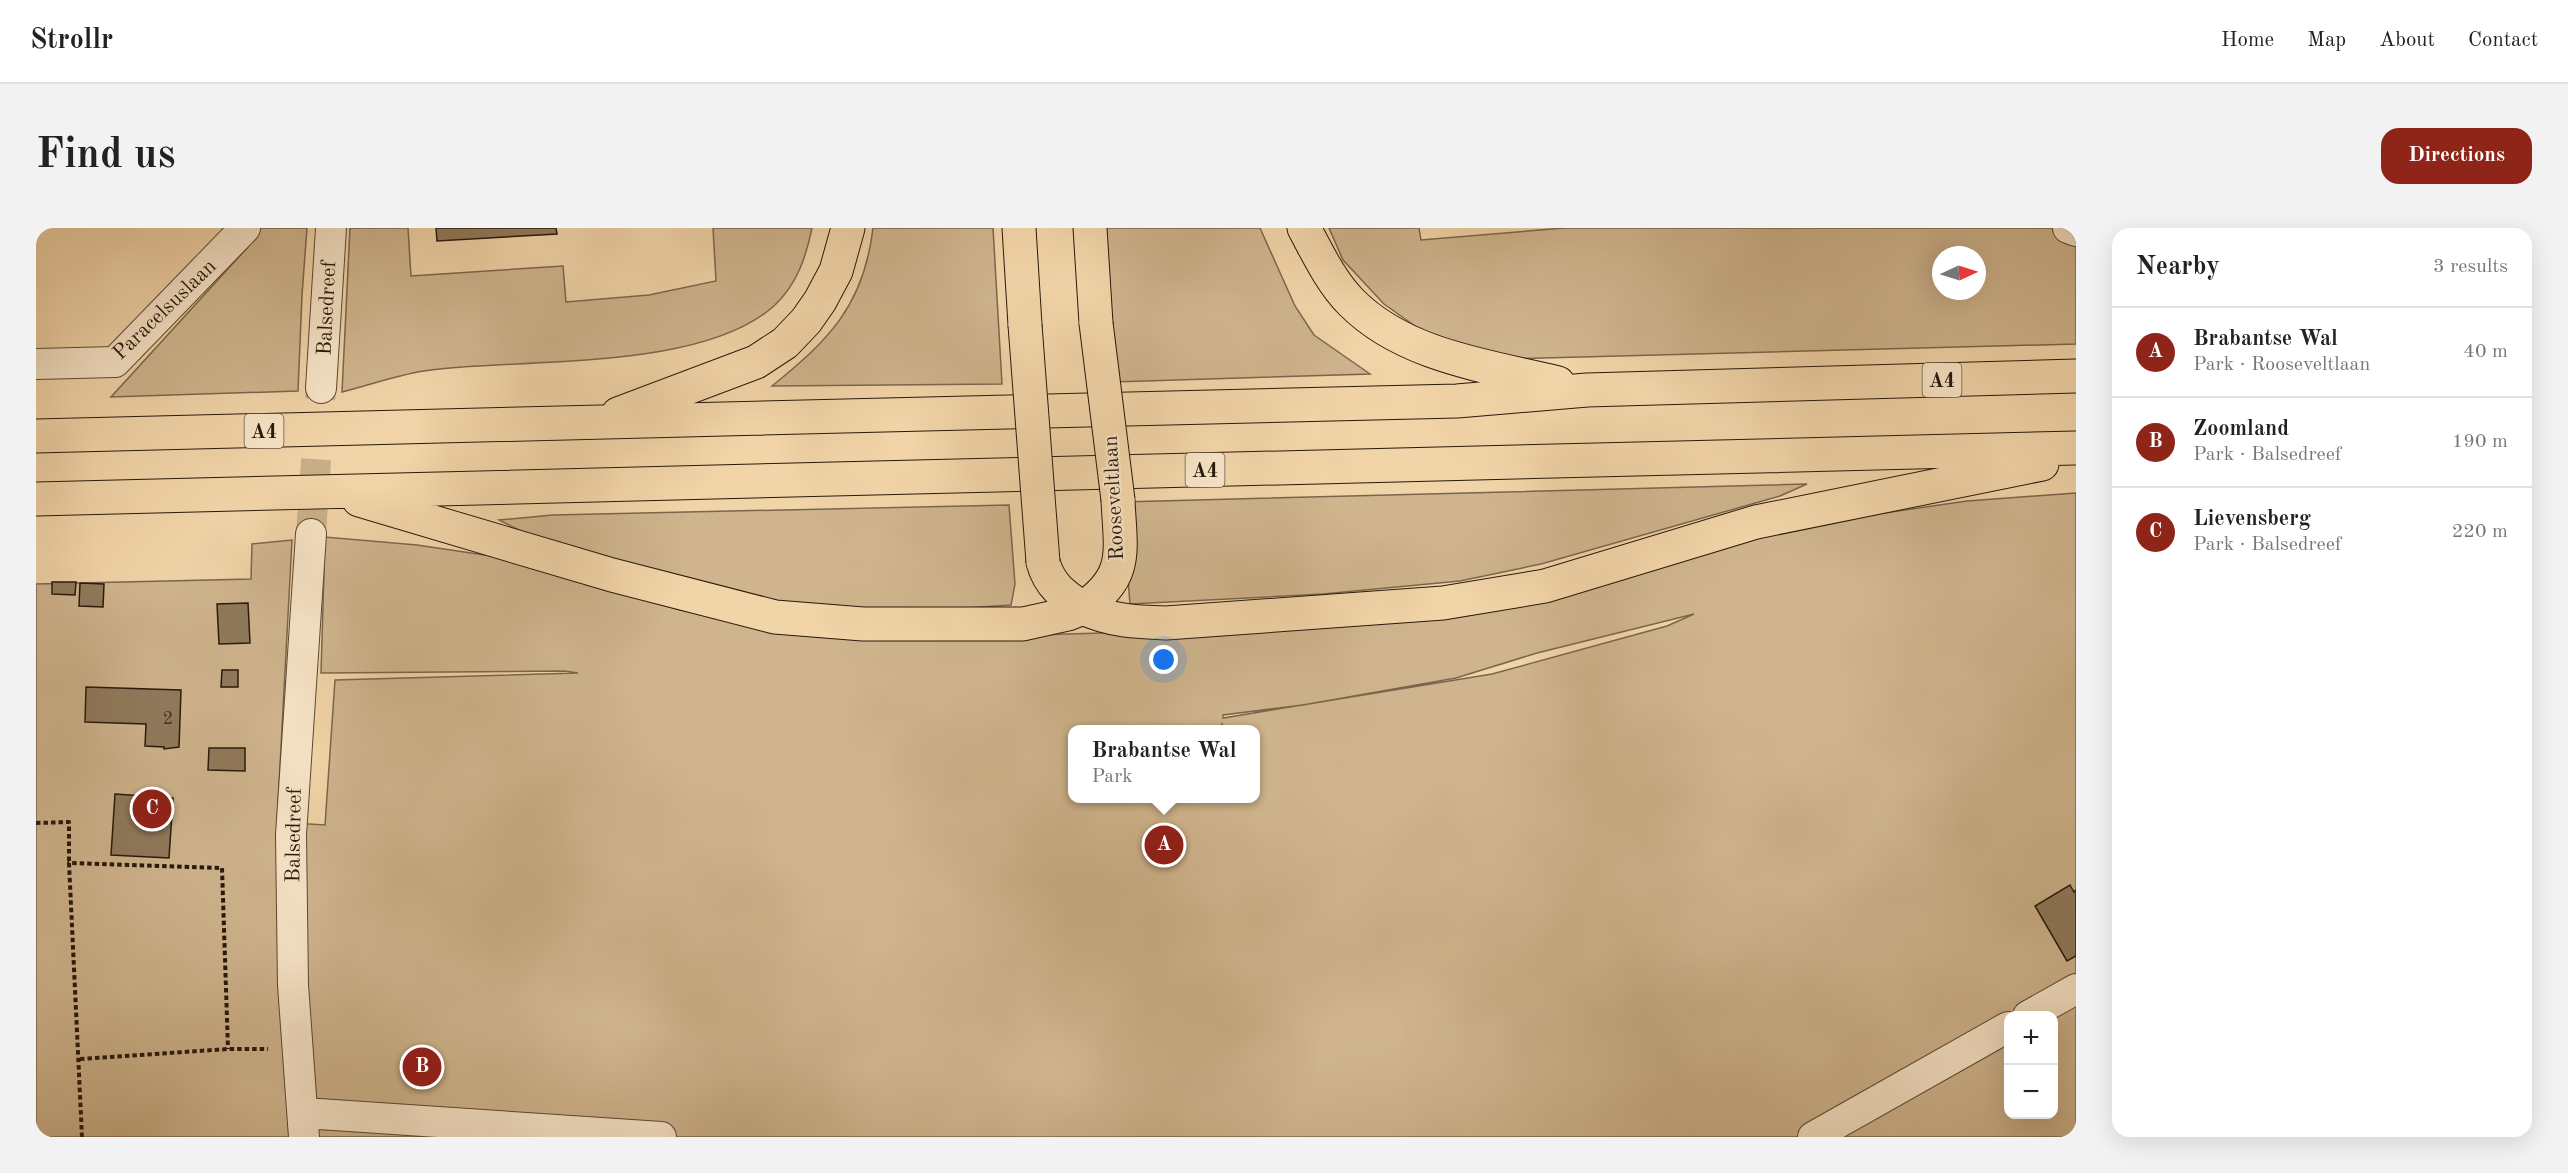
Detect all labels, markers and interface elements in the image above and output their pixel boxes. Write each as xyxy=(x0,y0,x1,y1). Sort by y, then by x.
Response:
text: Strollr xyxy=(30,27,113,55)
text: Home xyxy=(2221,30,2274,51)
text: Map xyxy=(2307,30,2346,51)
text: About xyxy=(2379,30,2435,51)
text: Contact xyxy=(2468,30,2538,51)
button: Directions xyxy=(2381,128,2532,184)
text: Find us xyxy=(36,135,175,177)
north arrow xyxy=(1932,246,1986,300)
text: Nearby xyxy=(2136,254,2220,280)
street label: Paracelsuslaan xyxy=(109,256,221,364)
text: 3 results xyxy=(2433,257,2508,277)
street label: Balsedreef xyxy=(315,259,341,356)
text: Brabantse Wal xyxy=(2193,328,2338,350)
text: A xyxy=(2148,342,2163,362)
text: 40 m xyxy=(2463,342,2508,362)
text: Park · Rooseveltlaan xyxy=(2193,355,2370,375)
road number: A4 xyxy=(1922,363,1962,397)
road number: A4 xyxy=(244,414,284,448)
text: Zoomland xyxy=(2193,418,2289,440)
text: B xyxy=(2148,432,2163,452)
text: 190 m xyxy=(2452,432,2508,452)
street label: Rooseveltlaan xyxy=(1101,435,1128,561)
text: Park · Balsedreef xyxy=(2193,445,2342,465)
road number: A4 xyxy=(1186,453,1224,487)
text: Lievensberg xyxy=(2193,508,2311,530)
text: C xyxy=(2149,522,2162,542)
text: 220 m xyxy=(2452,522,2508,542)
text: Park · Balsedreef xyxy=(2193,535,2342,555)
your location xyxy=(1149,645,1178,674)
house number: 2 xyxy=(163,710,173,728)
popup xyxy=(1068,725,1260,803)
text: Brabantse Wal xyxy=(1092,740,1236,762)
text: Park xyxy=(1092,767,1133,787)
pin: C xyxy=(132,786,172,832)
street label: Balsedreef xyxy=(283,786,306,883)
pin: A xyxy=(1144,822,1184,868)
map controls xyxy=(2004,1011,2058,1119)
button: + xyxy=(2004,1011,2058,1065)
pin: B xyxy=(402,1044,442,1090)
button: − xyxy=(2004,1065,2058,1119)

